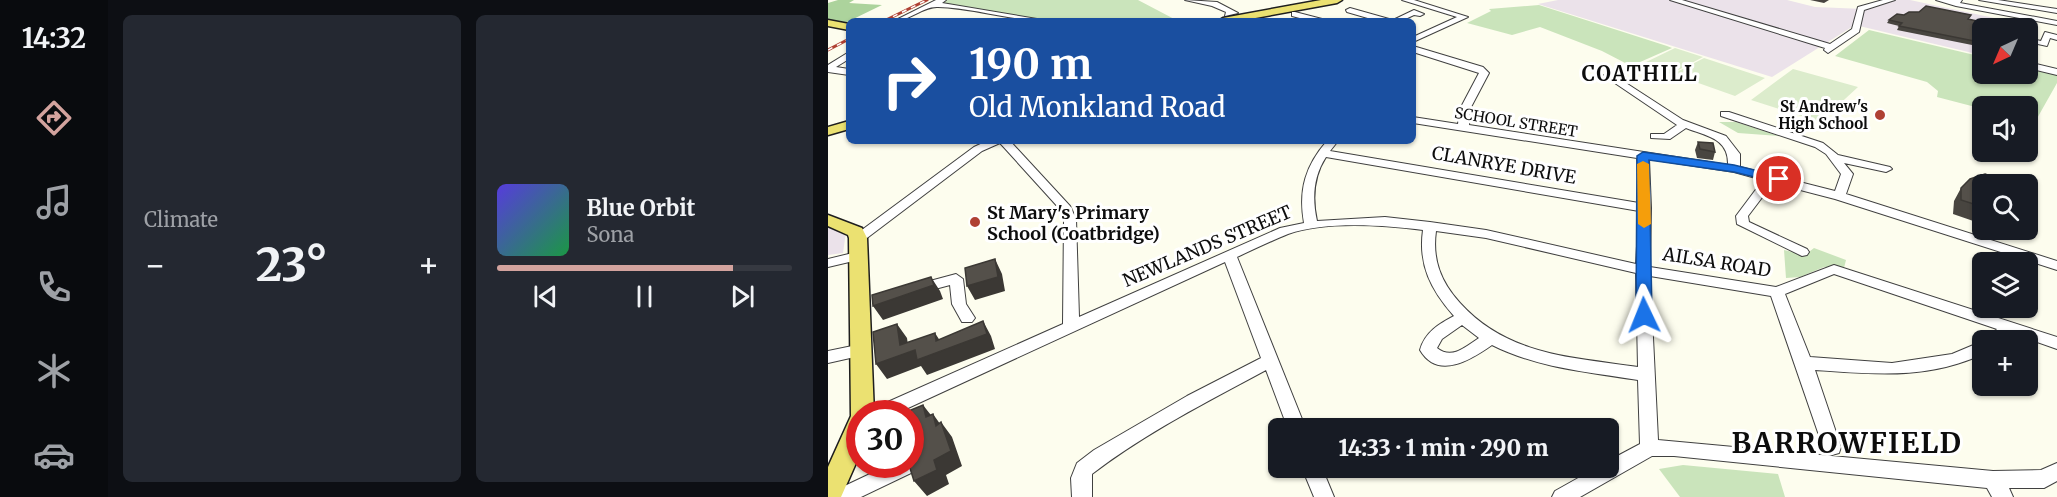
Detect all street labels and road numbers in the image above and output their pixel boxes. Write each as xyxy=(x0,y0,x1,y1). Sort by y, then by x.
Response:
street label: SCHOOL STREET xyxy=(1453,103,1580,141)
street label: CLANRYE DRIVE xyxy=(1430,141,1578,189)
street label: NEWLANDS STREET xyxy=(1119,200,1295,292)
street label: AILSA ROAD xyxy=(1660,242,1773,282)

